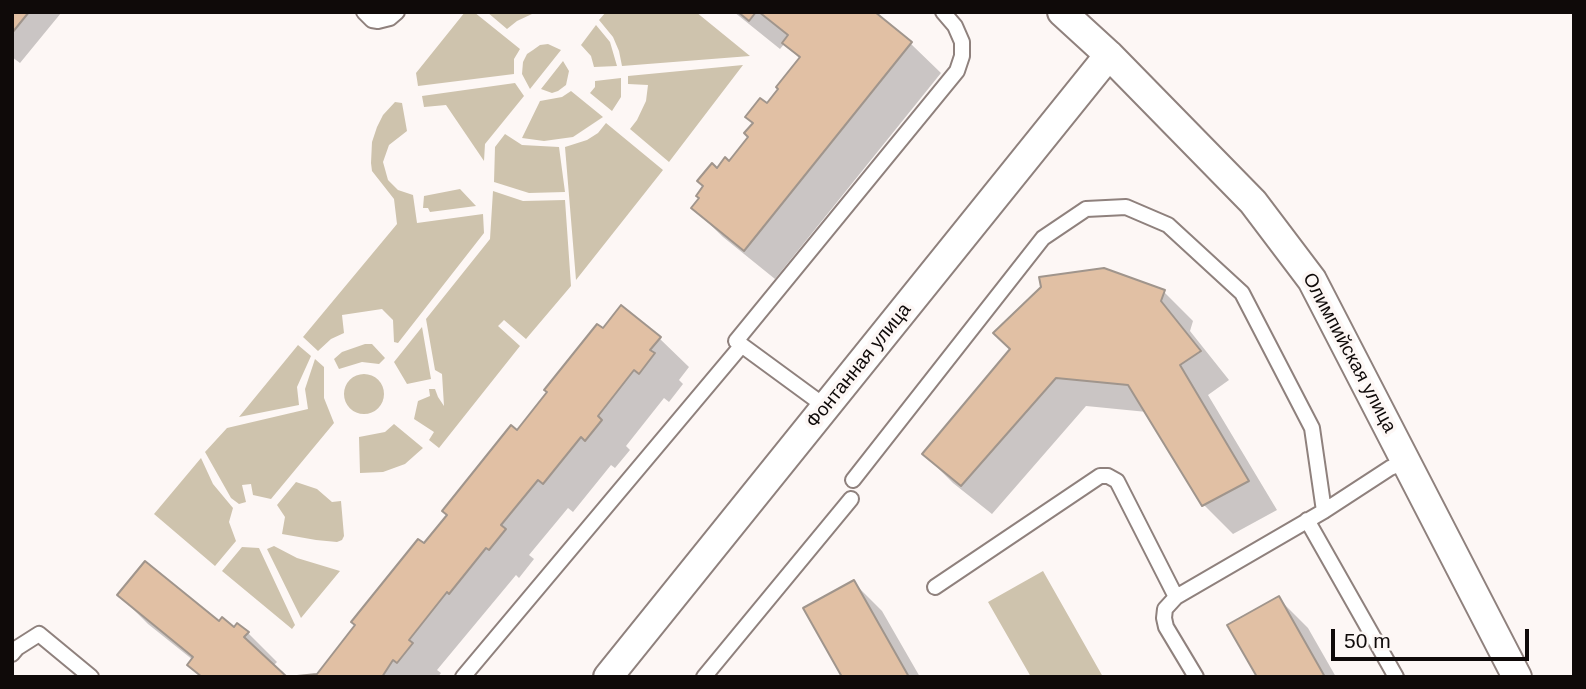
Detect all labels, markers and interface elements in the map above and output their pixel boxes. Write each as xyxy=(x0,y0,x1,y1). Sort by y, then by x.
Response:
street label: Олимпийская улица xyxy=(1297,269,1401,437)
street label: Фонтанная улица xyxy=(802,299,916,433)
scale bar xyxy=(1334,616,1532,660)
text: 50 m xyxy=(1344,629,1391,652)

